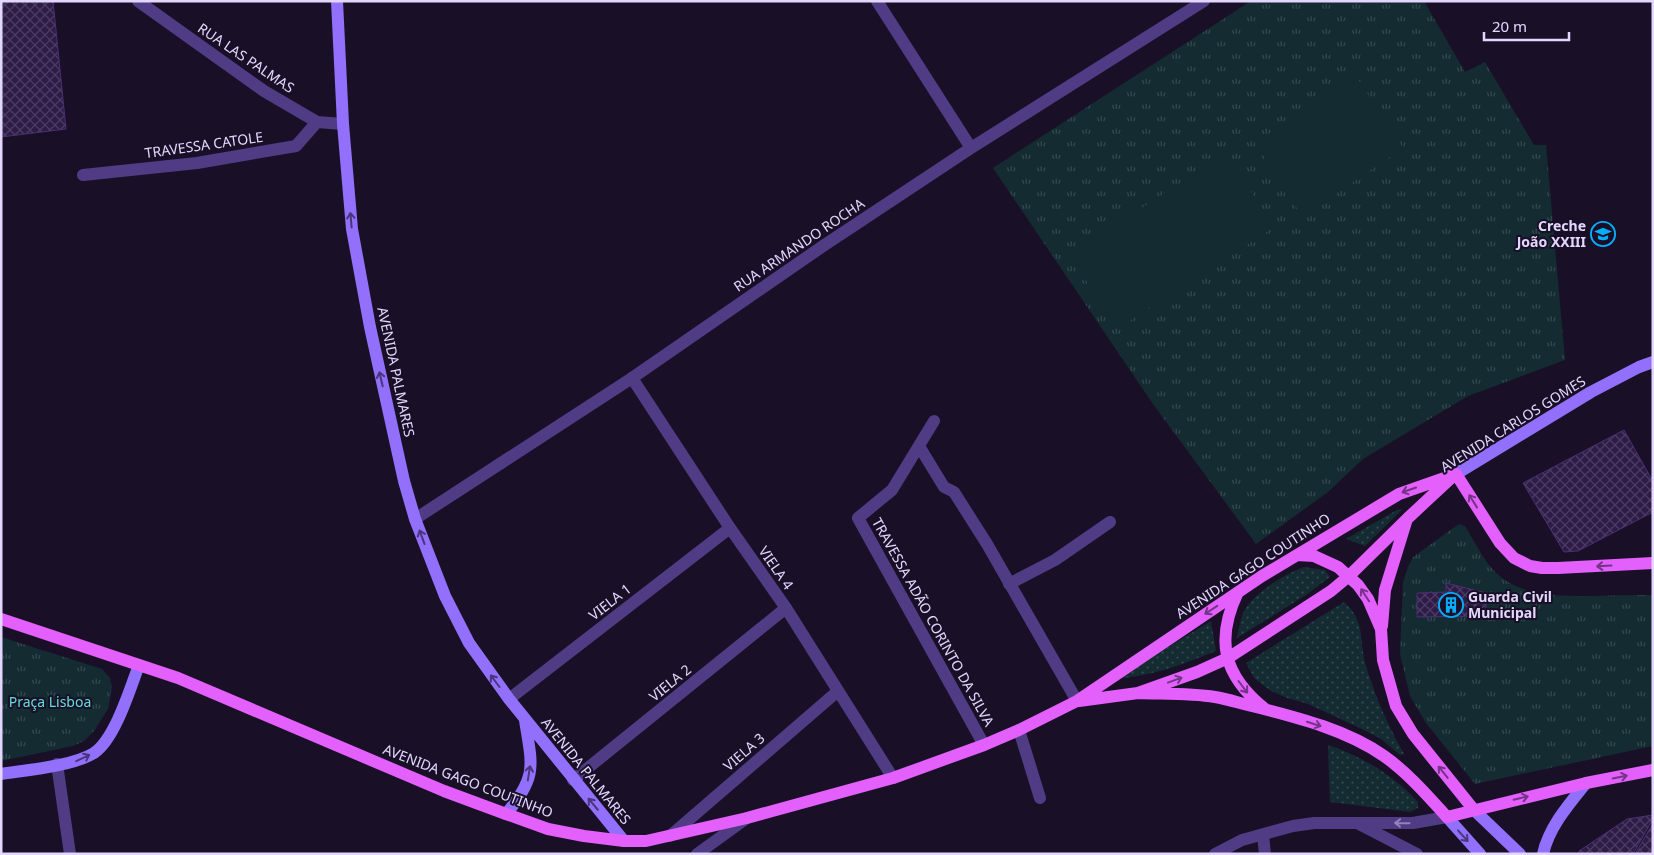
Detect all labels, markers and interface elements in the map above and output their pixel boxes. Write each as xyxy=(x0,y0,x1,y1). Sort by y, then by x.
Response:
scale bar xyxy=(1484,10,1569,42)
text: 20 m xyxy=(1492,16,1527,36)
street label: RUA LAS PALMAS xyxy=(194,18,298,97)
street label: TRAVESSA CATOLE xyxy=(143,127,264,162)
street label: RUA ARMANDO ROCHA xyxy=(730,194,868,296)
one-way arrow xyxy=(347,212,356,228)
place label: Creche João XXIII xyxy=(1515,216,1586,251)
school or university icon: Creche João XXIII xyxy=(1590,221,1616,247)
street label: AVENIDA PALMARES xyxy=(373,305,420,439)
street label: AVENIDA CARLOS GOMES xyxy=(1437,371,1589,476)
one-way arrow xyxy=(376,372,385,388)
one-way arrow xyxy=(1402,486,1418,495)
one-way arrow xyxy=(1467,495,1477,509)
street label: AVENIDA GAGO COUTINHO xyxy=(1172,508,1334,623)
street label: TRAVESSA ADÃO CORINTO DA SILVA xyxy=(868,514,999,729)
one-way arrow xyxy=(417,529,426,545)
street label: VIELA 4 xyxy=(755,542,798,593)
one-way arrow xyxy=(1596,561,1612,570)
street label: VIELA 1 xyxy=(585,579,635,624)
place label: Guarda Civil Municipal xyxy=(1468,587,1552,622)
one-way arrow xyxy=(1360,589,1370,603)
building icon: Guarda Civil Municipal xyxy=(1438,592,1464,618)
one-way arrow xyxy=(1204,605,1218,615)
street label: VIELA 2 xyxy=(645,660,695,705)
one-way arrow xyxy=(490,674,500,688)
one-way arrow xyxy=(1167,675,1183,684)
one-way arrow xyxy=(1238,680,1249,693)
park label: Praça Lisboa xyxy=(9,692,91,711)
street label: AVENIDA PALMARES xyxy=(537,713,636,828)
one-way arrow xyxy=(1305,720,1321,729)
street label: VIELA 3 xyxy=(719,728,768,775)
street label: AVENIDA GAGO COUTINHO xyxy=(381,739,556,822)
one-way arrow xyxy=(75,753,90,762)
one-way arrow xyxy=(525,765,535,781)
one-way arrow xyxy=(1438,765,1449,778)
one-way arrow xyxy=(1611,771,1627,781)
one-way arrow xyxy=(1513,793,1529,802)
one-way arrow xyxy=(587,798,598,811)
one-way arrow xyxy=(1394,818,1410,828)
one-way arrow xyxy=(1457,829,1469,842)

